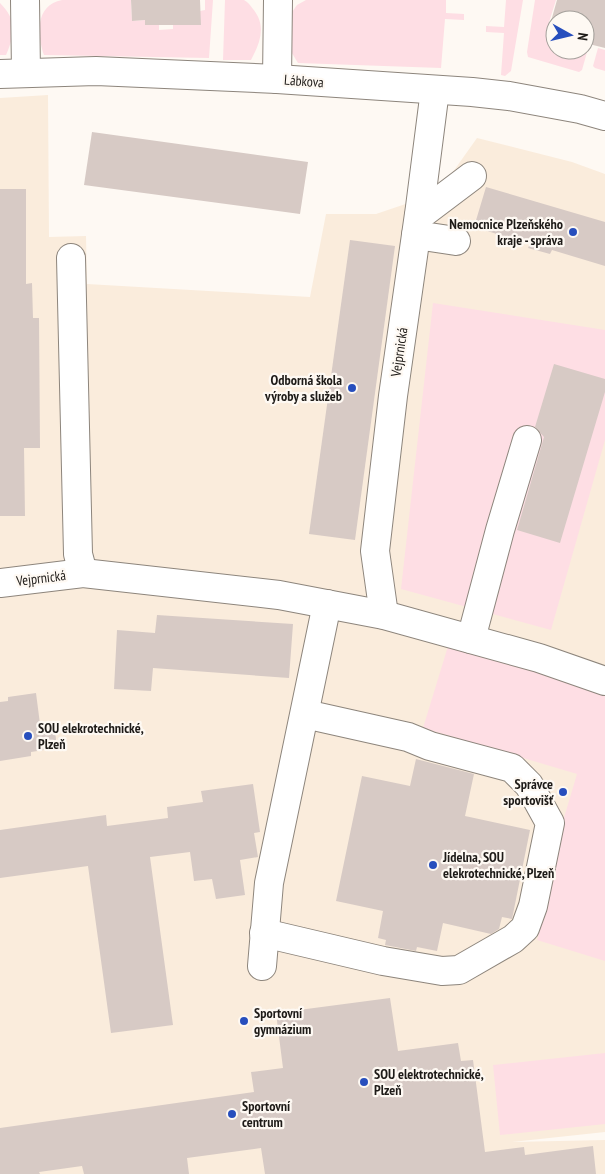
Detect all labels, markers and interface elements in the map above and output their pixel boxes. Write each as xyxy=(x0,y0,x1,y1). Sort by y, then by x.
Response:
north arrow xyxy=(545,10,595,60)
text: N xyxy=(573,32,592,42)
street label: Lábkova xyxy=(284,71,324,91)
place label: Nemocnice Plzeňského kraje - správa xyxy=(449,215,563,249)
marker: Nemocnice Plzeňského kraje - správa xyxy=(567,226,579,238)
street label: Vejprnická xyxy=(386,326,411,379)
place label: Odborná škola výroby a služeb xyxy=(264,371,342,405)
marker: Odborná škola výroby a služeb xyxy=(346,382,358,394)
street label: Vejprnická xyxy=(14,566,67,590)
place label: SOU elekrotechnické, Plzeň xyxy=(38,719,144,753)
marker: SOU elekrotechnické, Plzeň xyxy=(22,730,34,742)
place label: Správce sportovišť xyxy=(503,775,554,809)
marker: Správce sportovišť xyxy=(557,786,569,798)
place label: Jídelna, SOU elekrotechnické, Plzeň xyxy=(442,848,554,882)
marker: Jídelna, SOU elekrotechnické, Plzeň xyxy=(427,859,439,871)
place label: Sportovní gymnázium xyxy=(254,1004,311,1038)
marker: Sportovní gymnázium xyxy=(238,1015,250,1027)
place label: SOU elektrotechnické, Plzeň xyxy=(374,1065,484,1099)
marker: SOU elektrotechnické, Plzeň xyxy=(358,1076,370,1088)
place label: Sportovní centrum xyxy=(242,1097,291,1131)
marker: Sportovní centrum xyxy=(226,1108,238,1120)

